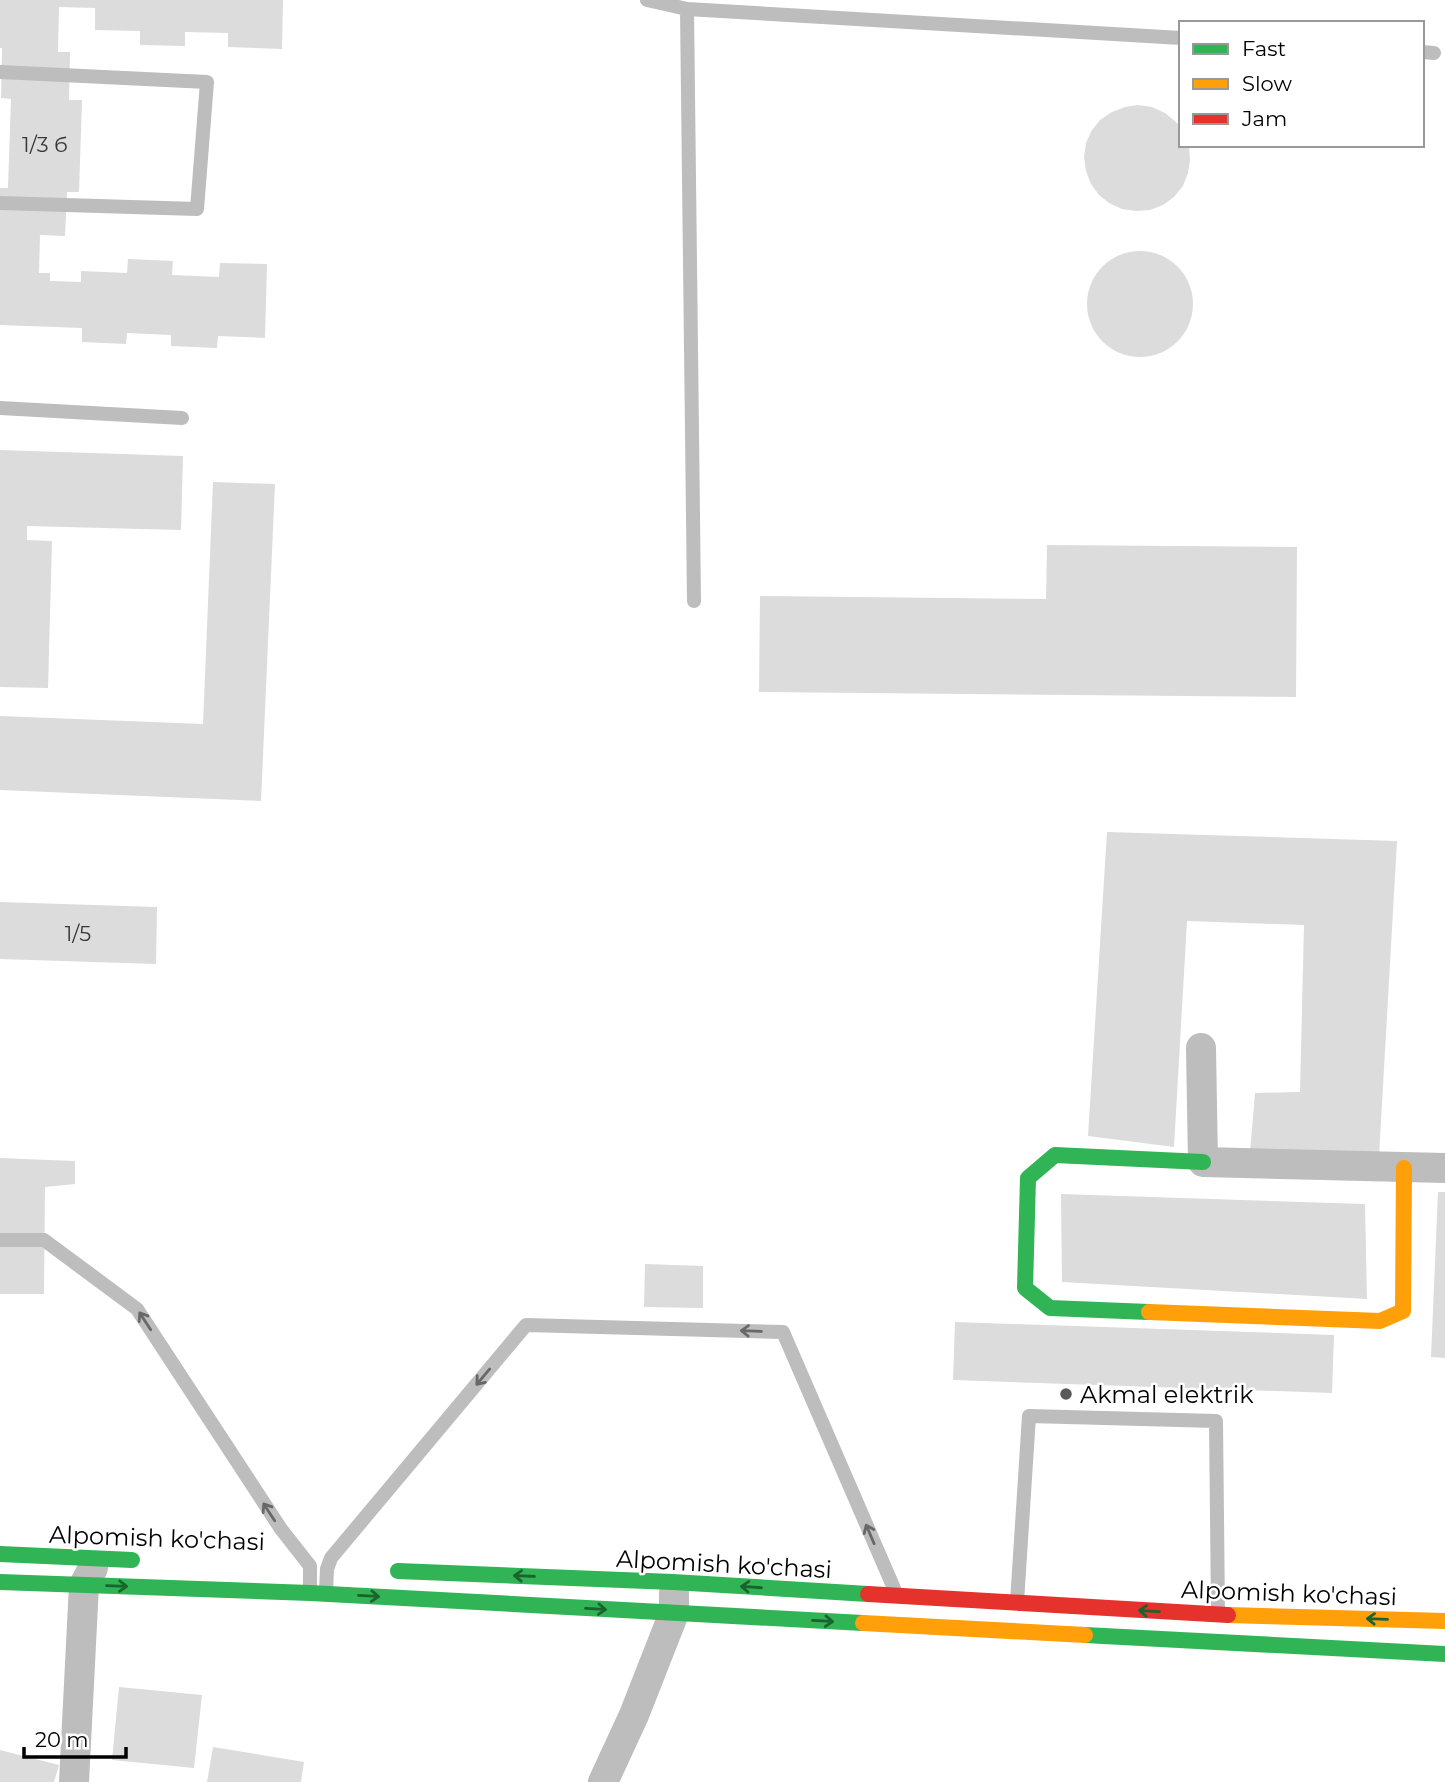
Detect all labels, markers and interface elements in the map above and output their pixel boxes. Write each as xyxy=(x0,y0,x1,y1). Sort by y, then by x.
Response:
legend xyxy=(1179,21,1424,147)
text: Fast xyxy=(1242,36,1286,61)
text: Slow xyxy=(1242,71,1292,96)
text: Jam xyxy=(1241,106,1287,131)
house number: 1/3 б xyxy=(22,132,68,157)
house number: 1/5 xyxy=(65,921,91,946)
one-way arrow xyxy=(138,1312,152,1331)
one-way arrow xyxy=(740,1325,763,1338)
one-way arrow xyxy=(475,1368,491,1386)
place label: Akmal elektrik xyxy=(1080,1380,1254,1409)
marker: Akmal elektrik xyxy=(1058,1386,1074,1402)
one-way arrow xyxy=(262,1502,276,1522)
street label: Alpomish ko'chasi xyxy=(49,1520,265,1556)
one-way arrow xyxy=(863,1524,876,1545)
street label: Alpomish ko'chasi xyxy=(615,1544,833,1584)
one-way arrow xyxy=(513,1570,536,1583)
street label: Alpomish ko'chasi xyxy=(1181,1575,1397,1611)
one-way arrow xyxy=(105,1580,128,1593)
one-way arrow xyxy=(740,1580,763,1593)
one-way arrow xyxy=(357,1590,380,1603)
one-way arrow xyxy=(584,1602,607,1615)
one-way arrow xyxy=(1138,1604,1161,1617)
one-way arrow xyxy=(1366,1613,1389,1626)
one-way arrow xyxy=(812,1614,835,1627)
scale bar xyxy=(24,1716,126,1760)
text: 20 m xyxy=(35,1727,89,1752)

